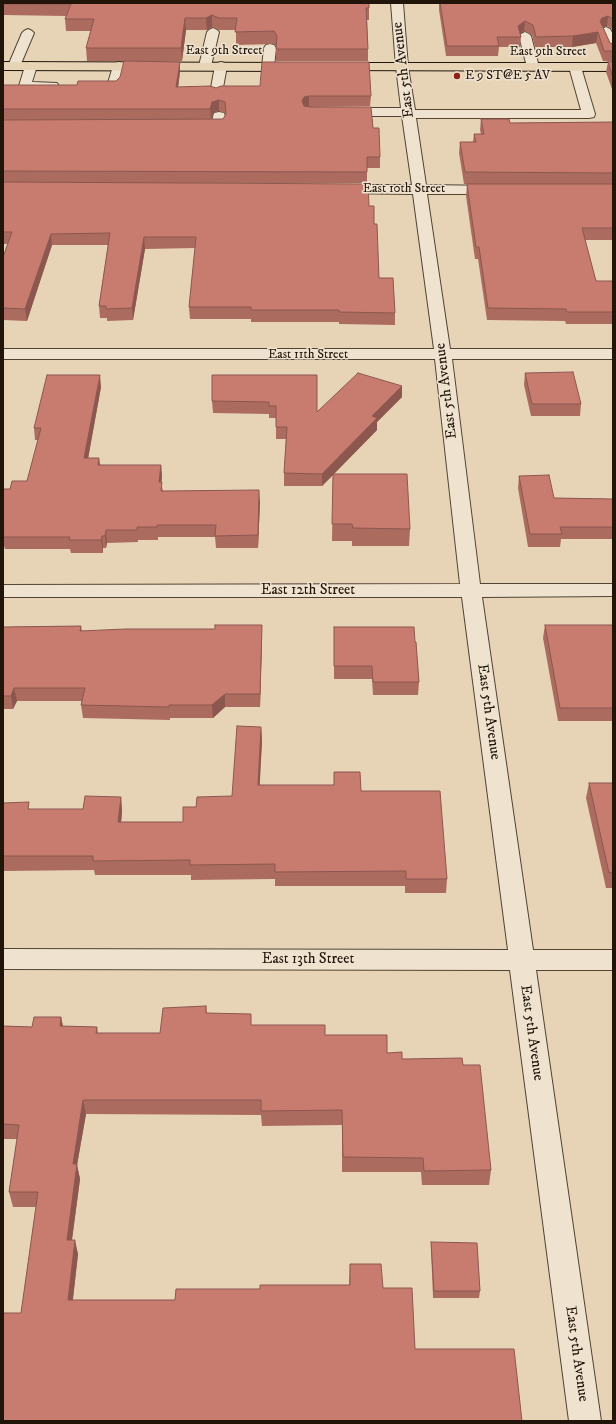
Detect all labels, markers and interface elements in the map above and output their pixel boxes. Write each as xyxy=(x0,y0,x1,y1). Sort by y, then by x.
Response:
street label: East 5th Avenue xyxy=(389,21,419,119)
street label: East 9th Street xyxy=(185,43,263,59)
street label: East 9th Street xyxy=(509,44,587,60)
place label: E 9 ST@E 5 AV xyxy=(465,68,550,84)
marker: E 9 ST@E 5 AV xyxy=(452,71,462,81)
street label: East 10th Street xyxy=(363,181,445,197)
street label: East 5th Avenue xyxy=(432,342,462,440)
street label: East 11th Street xyxy=(268,347,348,363)
street label: East 12th Street xyxy=(261,582,355,600)
street label: East 5th Avenue xyxy=(472,663,504,761)
street label: East 13th Street xyxy=(262,951,354,969)
street label: East 5th Avenue xyxy=(515,984,547,1082)
street label: East 5th Avenue xyxy=(560,1305,592,1403)

